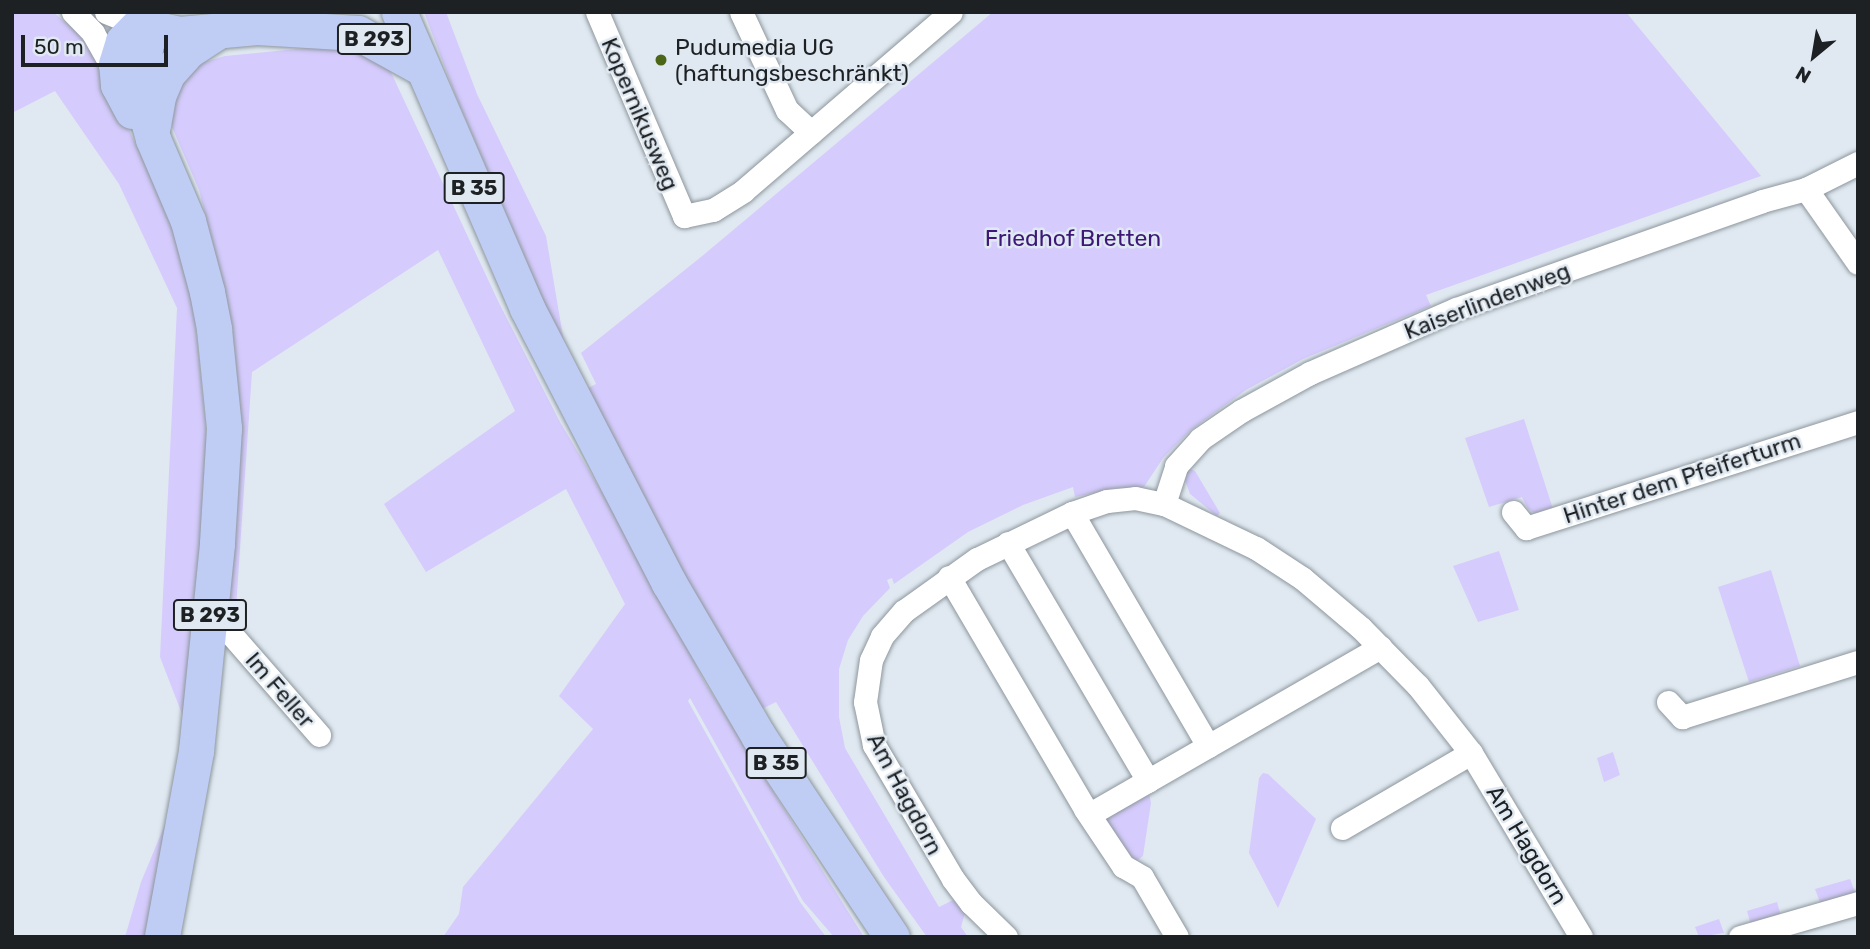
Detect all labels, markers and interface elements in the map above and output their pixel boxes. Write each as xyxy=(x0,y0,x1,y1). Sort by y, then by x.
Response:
scale bar xyxy=(24,21,172,65)
north arrow xyxy=(1779,21,1849,91)
road number: B 293 xyxy=(336,22,412,56)
place label: Pudumedia UG (haftungsbeschränkt) xyxy=(675,33,909,87)
text: 50 m xyxy=(34,34,84,59)
street label: Kopernikusweg xyxy=(595,34,685,194)
marker: Pudumedia UG (haftungsbeschränkt) xyxy=(653,52,669,68)
text: N xyxy=(1792,61,1815,88)
road number: B 35 xyxy=(442,170,505,206)
park label: Friedhof Bretten xyxy=(984,224,1162,252)
street label: Kaiserlindenweg xyxy=(1400,257,1574,345)
street label: Hinter dem Pfeiferturm xyxy=(1559,426,1805,530)
road number: B 293 xyxy=(172,598,248,632)
street label: Im Feller xyxy=(240,647,320,733)
street label: Am Hagdorn xyxy=(861,728,949,860)
road number: B 35 xyxy=(744,746,808,780)
street label: Am Hagdorn xyxy=(1481,781,1573,909)

